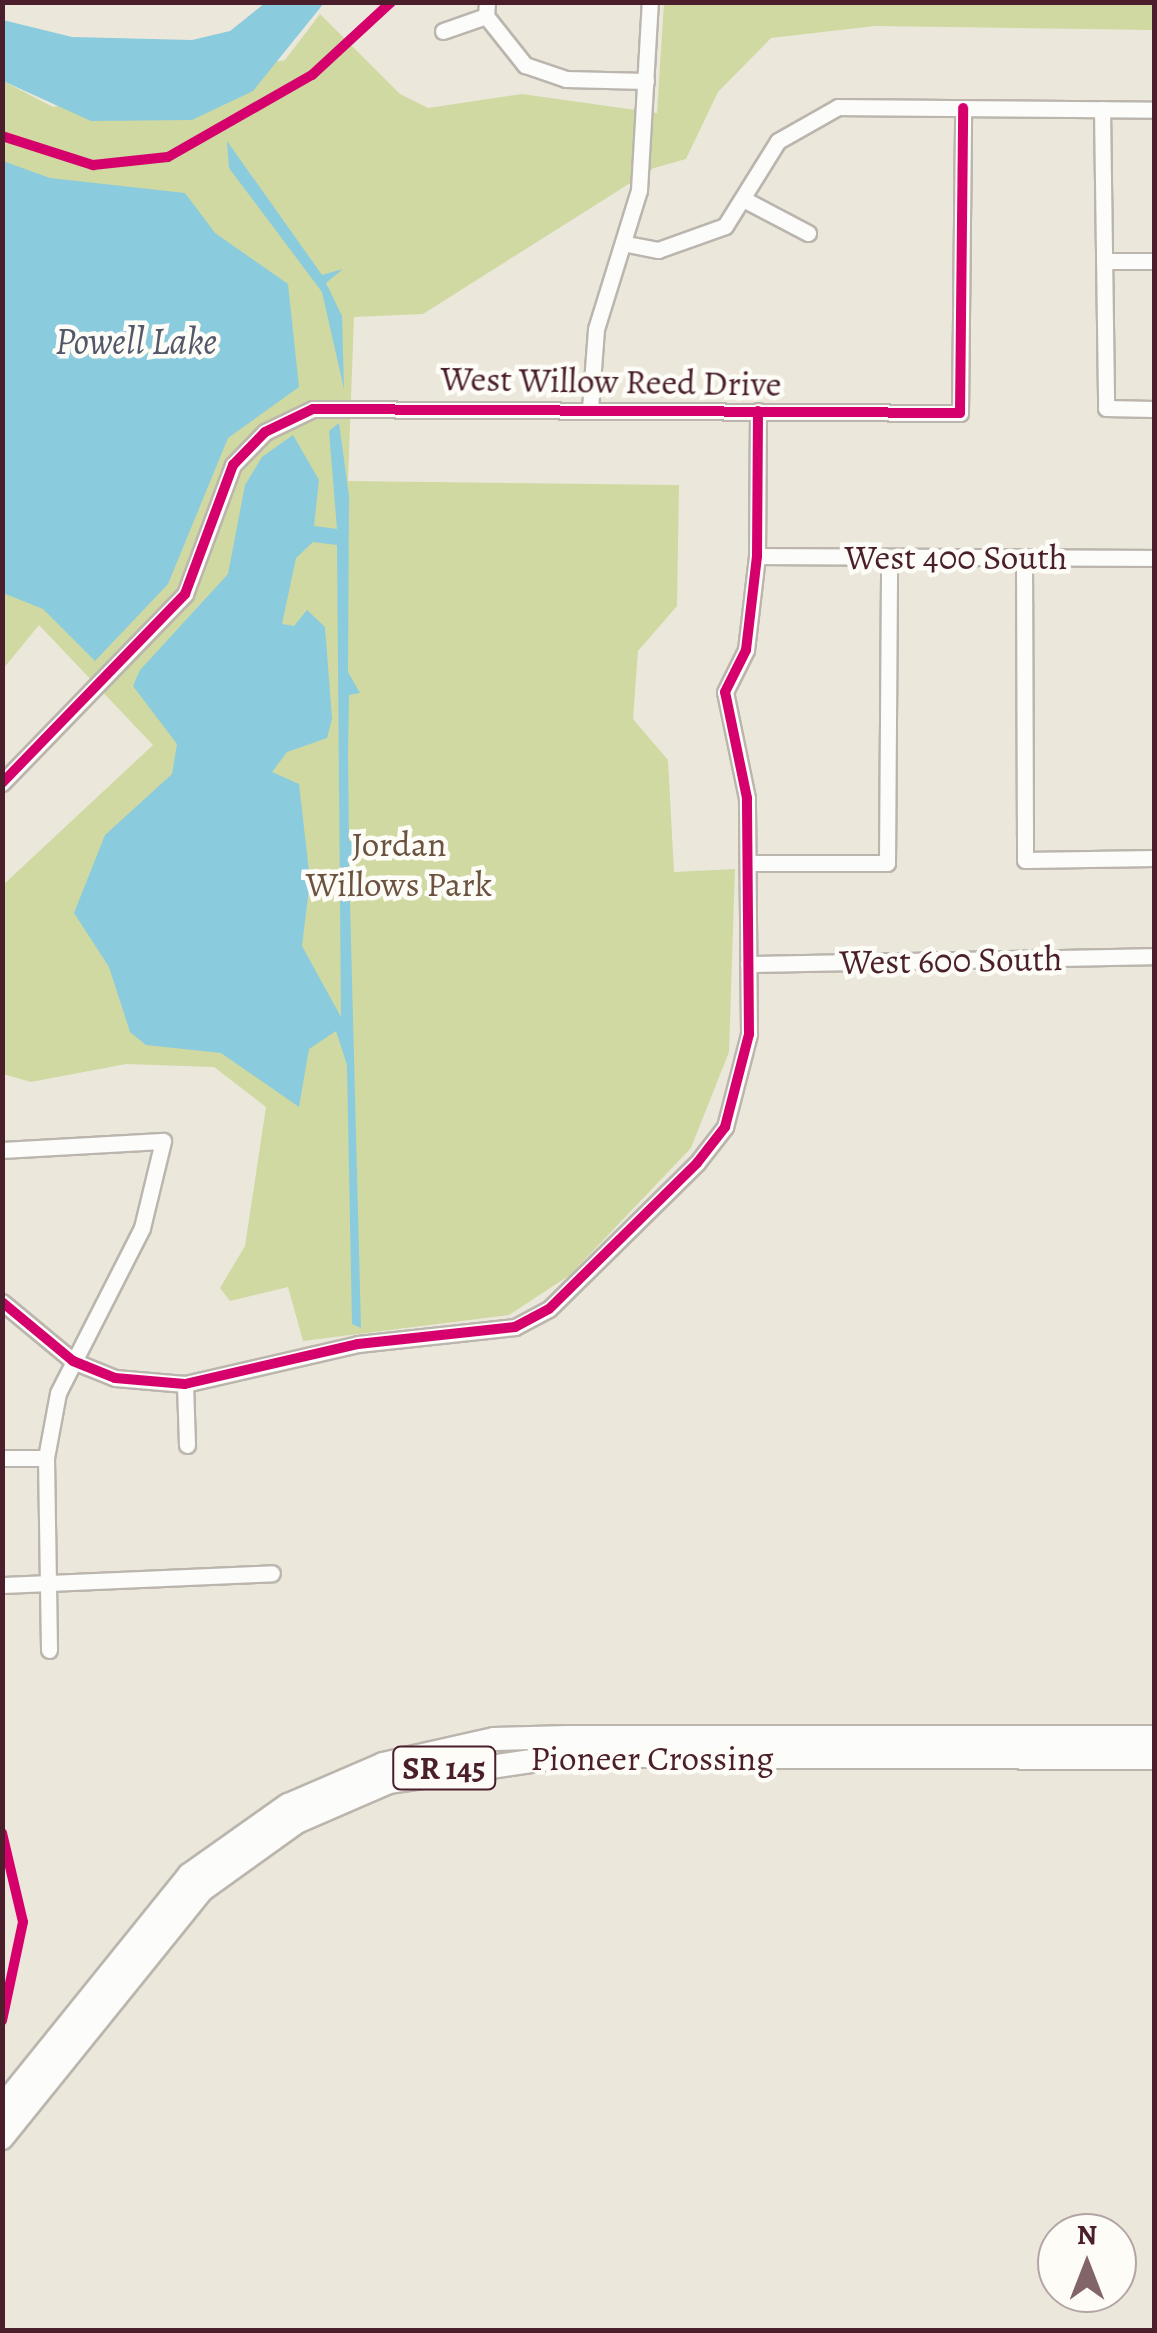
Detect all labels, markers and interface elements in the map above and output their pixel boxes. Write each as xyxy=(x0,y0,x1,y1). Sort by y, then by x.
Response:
water label: Powell Lake xyxy=(55,319,217,365)
street label: West Willow Reed Drive xyxy=(440,357,782,405)
street label: West 400 South xyxy=(845,536,1067,578)
park label: Jordan Willows Park xyxy=(306,823,492,905)
street label: West 600 South xyxy=(839,937,1063,983)
street label: Pioneer Crossing xyxy=(530,1737,774,1779)
road number: SR 145 xyxy=(392,1741,496,1795)
north arrow xyxy=(1037,2213,1137,2313)
text: N xyxy=(1077,2216,1097,2254)

